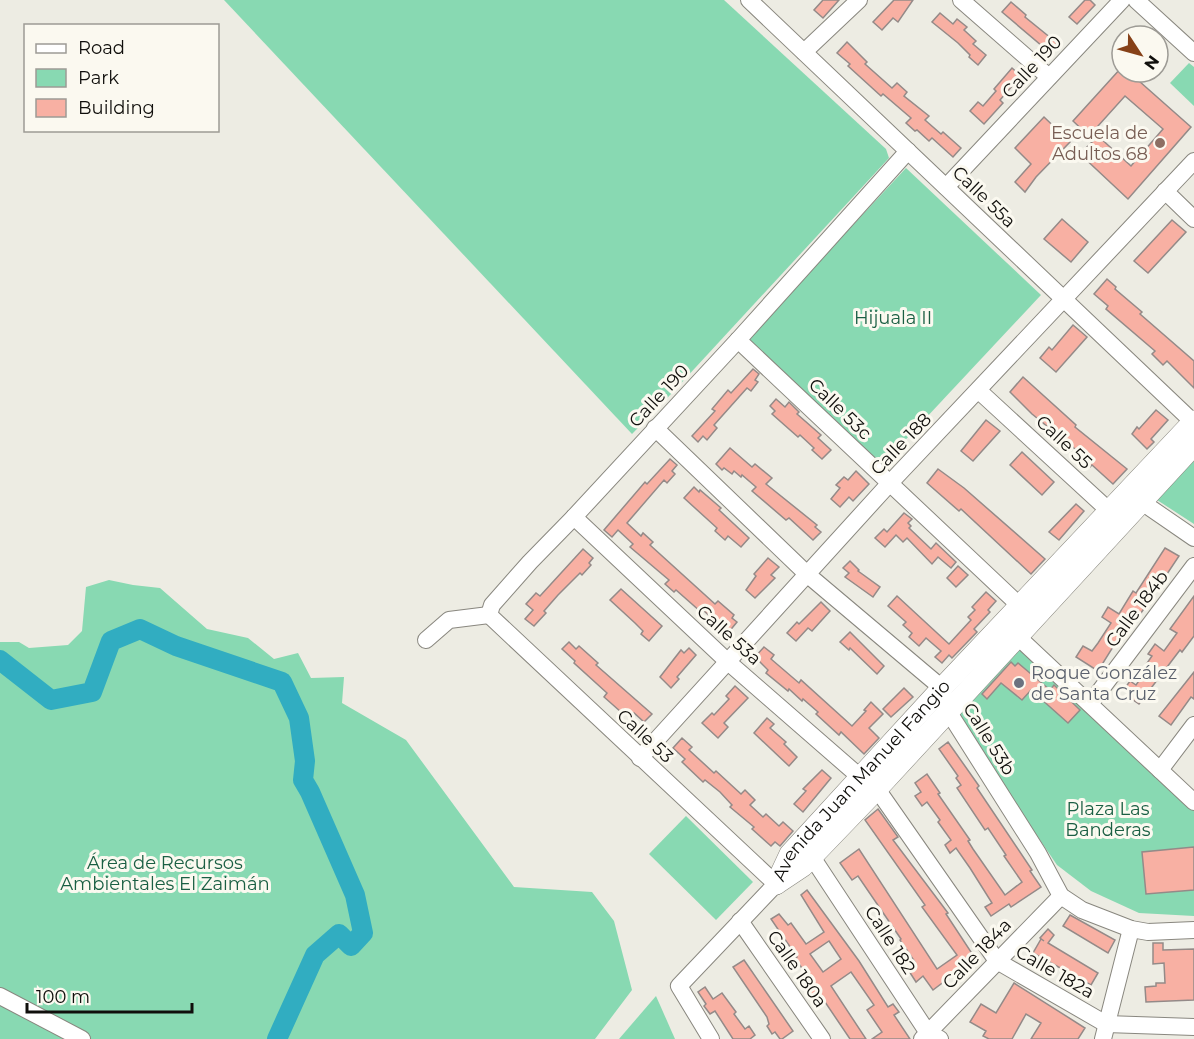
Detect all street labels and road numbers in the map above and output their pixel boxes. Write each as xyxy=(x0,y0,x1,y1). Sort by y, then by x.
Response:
street label: Calle 190 xyxy=(997,31,1067,103)
street label: Calle 55a xyxy=(948,162,1020,232)
street label: Calle 190 xyxy=(624,360,694,432)
street label: Calle 53c xyxy=(804,374,876,444)
street label: Calle 188 xyxy=(866,408,936,480)
street label: Calle 55 xyxy=(1031,410,1097,474)
street label: Calle 184b xyxy=(1101,566,1173,652)
street label: Calle 53a xyxy=(692,600,766,670)
street label: Avenida Juan Manuel Fangio xyxy=(768,675,955,885)
street label: Calle 53b xyxy=(958,699,1020,779)
street label: Calle 53 xyxy=(612,705,678,767)
street label: Calle 182 xyxy=(860,902,920,978)
street label: Calle 184a xyxy=(938,914,1016,994)
street label: Calle 180a xyxy=(762,926,832,1012)
street label: Calle 182a xyxy=(1012,941,1098,1003)

